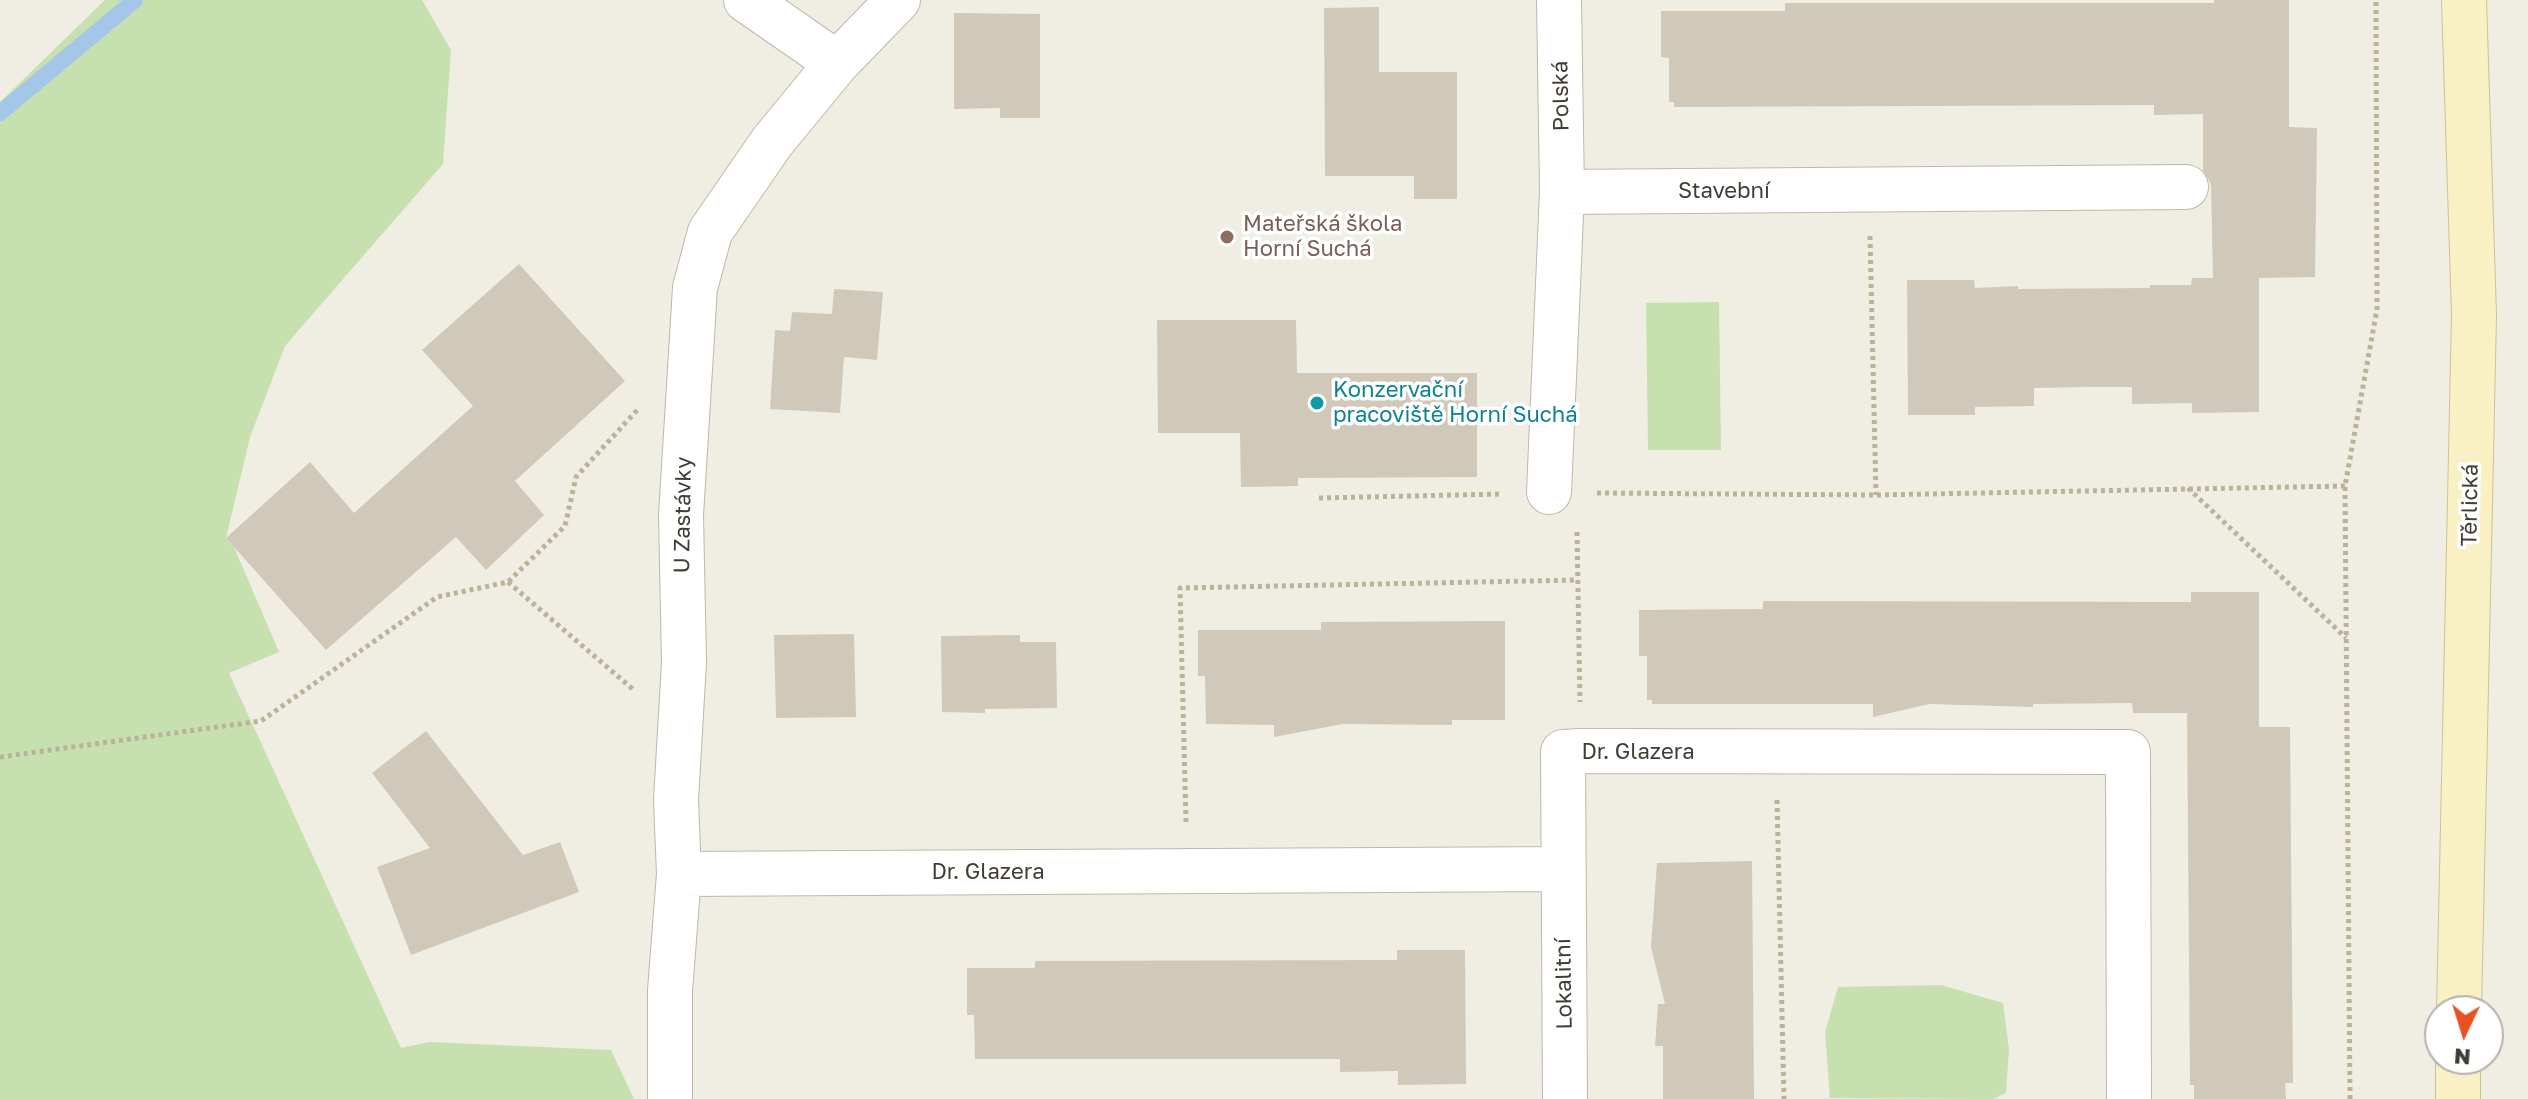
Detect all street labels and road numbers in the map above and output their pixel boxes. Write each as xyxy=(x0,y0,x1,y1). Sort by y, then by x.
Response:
street label: Polská xyxy=(1547,60,1575,132)
street label: Stavební xyxy=(1678,178,1770,204)
street label: U Zastávky xyxy=(669,456,697,574)
street label: Těrlická xyxy=(2456,463,2484,547)
street label: Dr. Glazera xyxy=(1581,739,1695,765)
street label: Dr. Glazera xyxy=(931,859,1045,885)
street label: Lokalitní xyxy=(1550,938,1578,1030)

